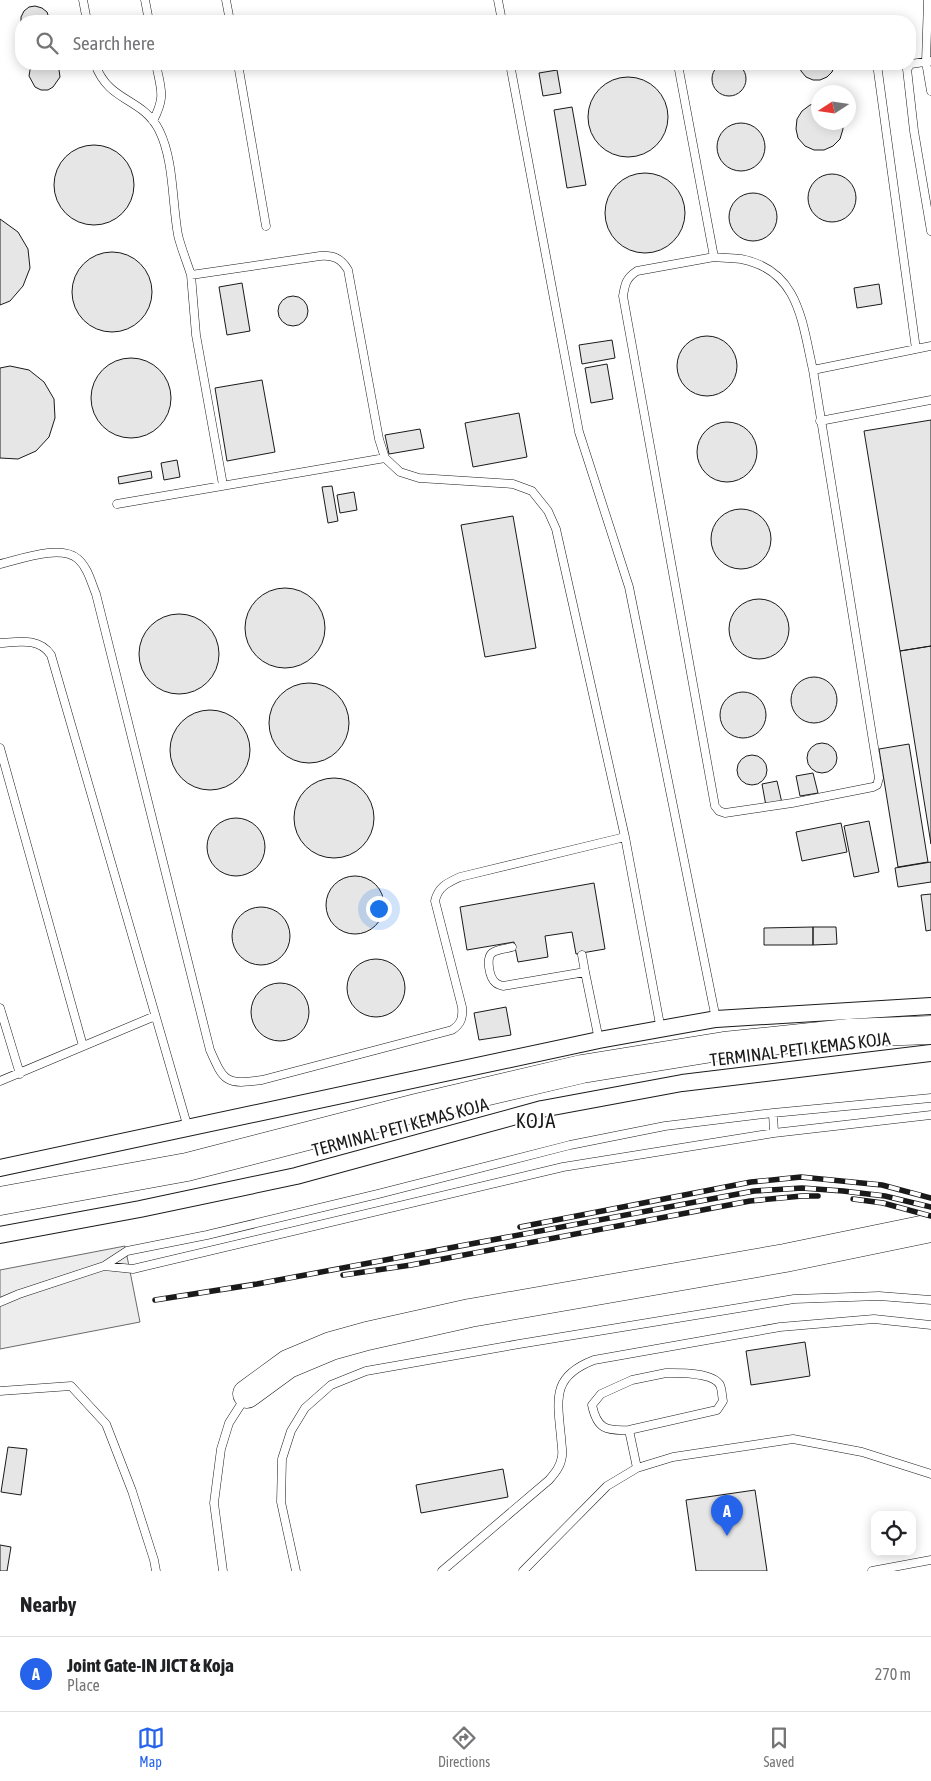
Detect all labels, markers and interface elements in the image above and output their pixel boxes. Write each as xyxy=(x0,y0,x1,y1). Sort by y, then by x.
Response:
search box xyxy=(15,15,916,70)
icon: search xyxy=(33,29,61,57)
text: Search here xyxy=(73,32,155,54)
north arrow xyxy=(811,85,856,130)
your location xyxy=(366,896,392,922)
street label: TERMINAL PETI KEMAS KOJA xyxy=(709,1027,892,1070)
street label: TERMINAL PETI KEMAS KOJA xyxy=(309,1093,491,1161)
district label: KOJA xyxy=(516,1109,556,1132)
pin: A xyxy=(711,1495,743,1536)
map controls xyxy=(871,1511,916,1556)
button: locate xyxy=(871,1511,916,1556)
text: Nearby xyxy=(20,1592,76,1616)
text: Joint Gate-IN JICT & Koja xyxy=(67,1654,234,1676)
text: A xyxy=(32,1665,40,1683)
text: 270 m xyxy=(875,1665,911,1683)
text: Place xyxy=(67,1676,100,1694)
tab: Map xyxy=(137,1724,165,1770)
tab: Directions xyxy=(438,1724,490,1770)
tab: Saved xyxy=(763,1724,794,1770)

